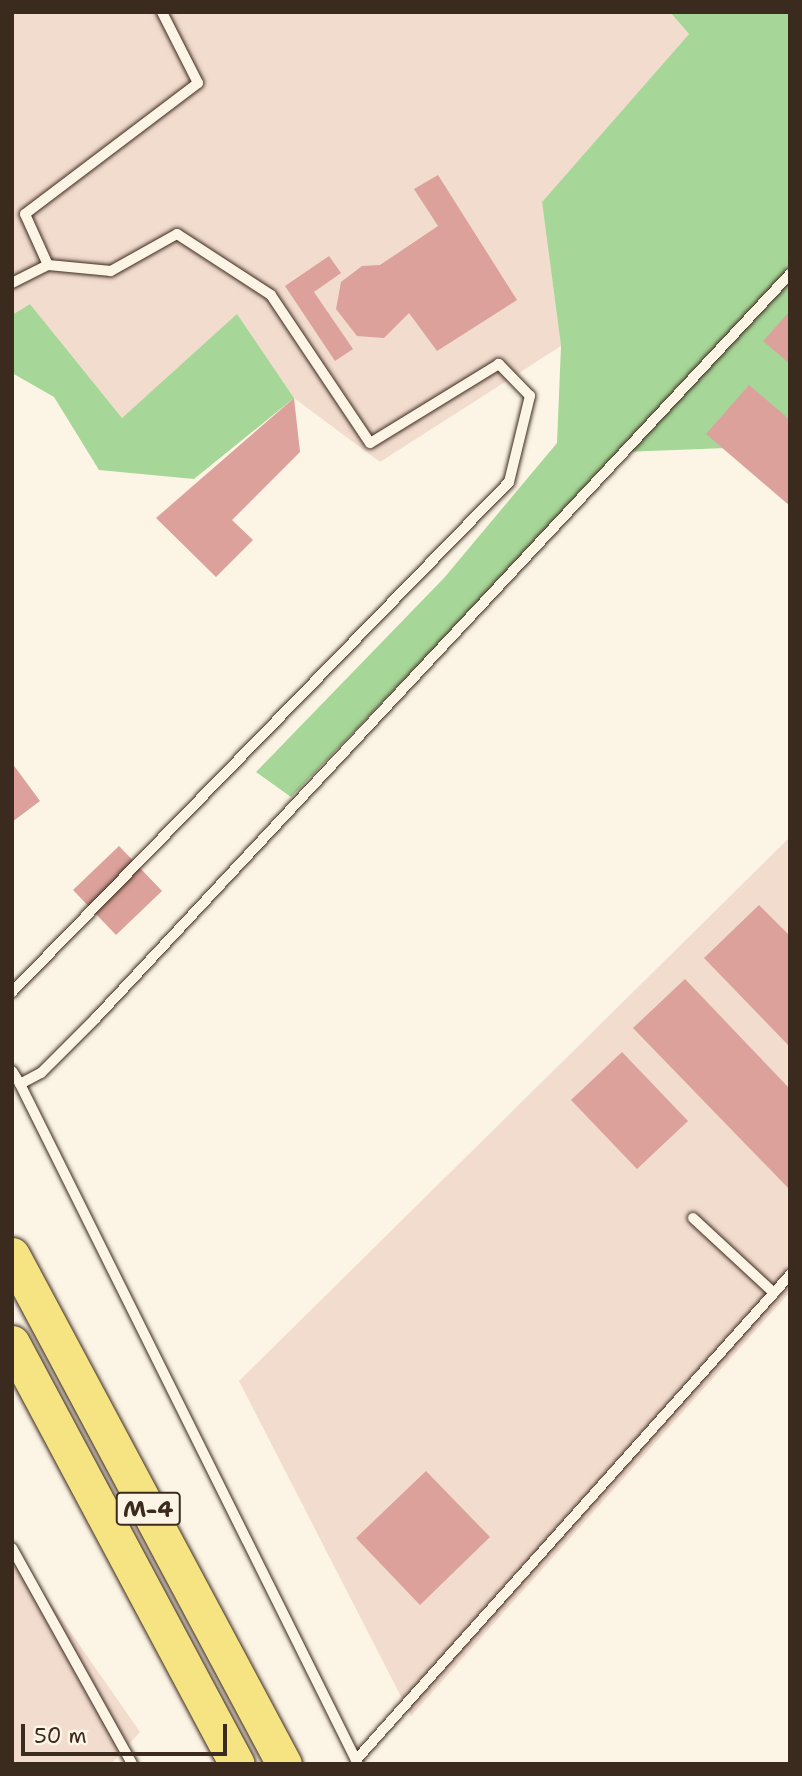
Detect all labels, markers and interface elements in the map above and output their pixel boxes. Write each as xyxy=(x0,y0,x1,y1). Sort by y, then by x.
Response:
road number: М-4 xyxy=(115,1490,181,1528)
scale bar xyxy=(24,1710,231,1754)
text: 50 m xyxy=(34,1722,87,1750)

